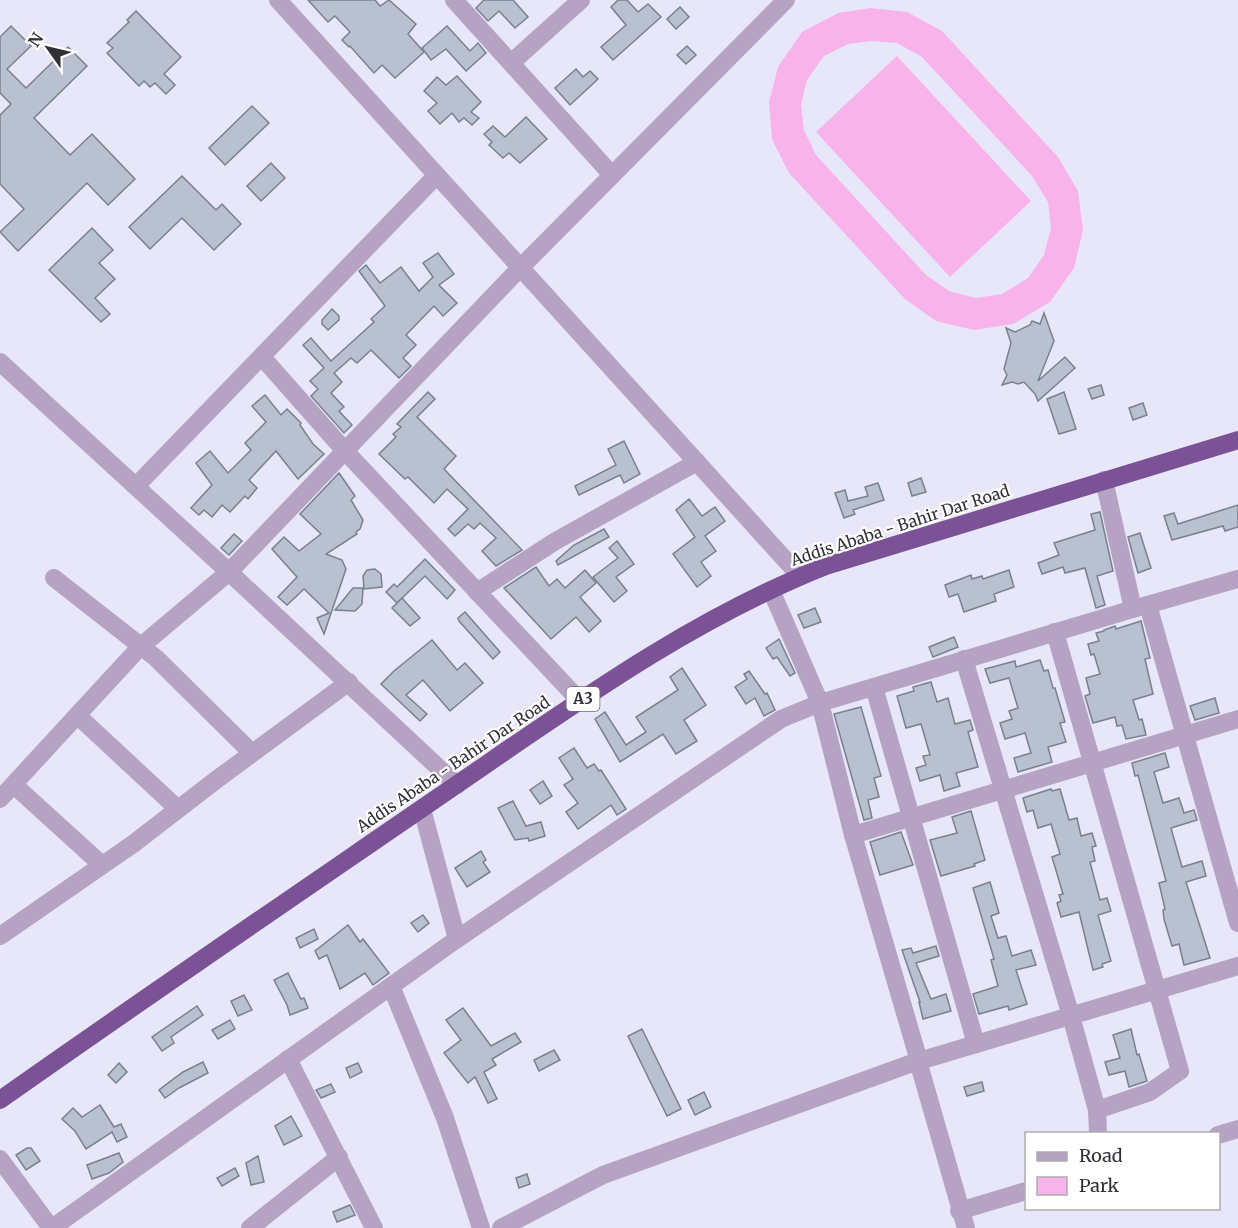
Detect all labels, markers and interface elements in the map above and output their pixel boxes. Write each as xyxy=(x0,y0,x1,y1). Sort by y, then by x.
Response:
north arrow xyxy=(18,18,78,78)
text: N xyxy=(24,28,48,50)
street label: Addis Ababa - Bahir Dar Road xyxy=(787,480,1012,570)
road number: A3 xyxy=(566,687,600,711)
street label: Addis Ababa - Bahir Dar Road xyxy=(352,691,554,837)
legend xyxy=(1025,1132,1220,1210)
text: Road xyxy=(1079,1144,1123,1167)
text: Park xyxy=(1079,1174,1120,1197)

